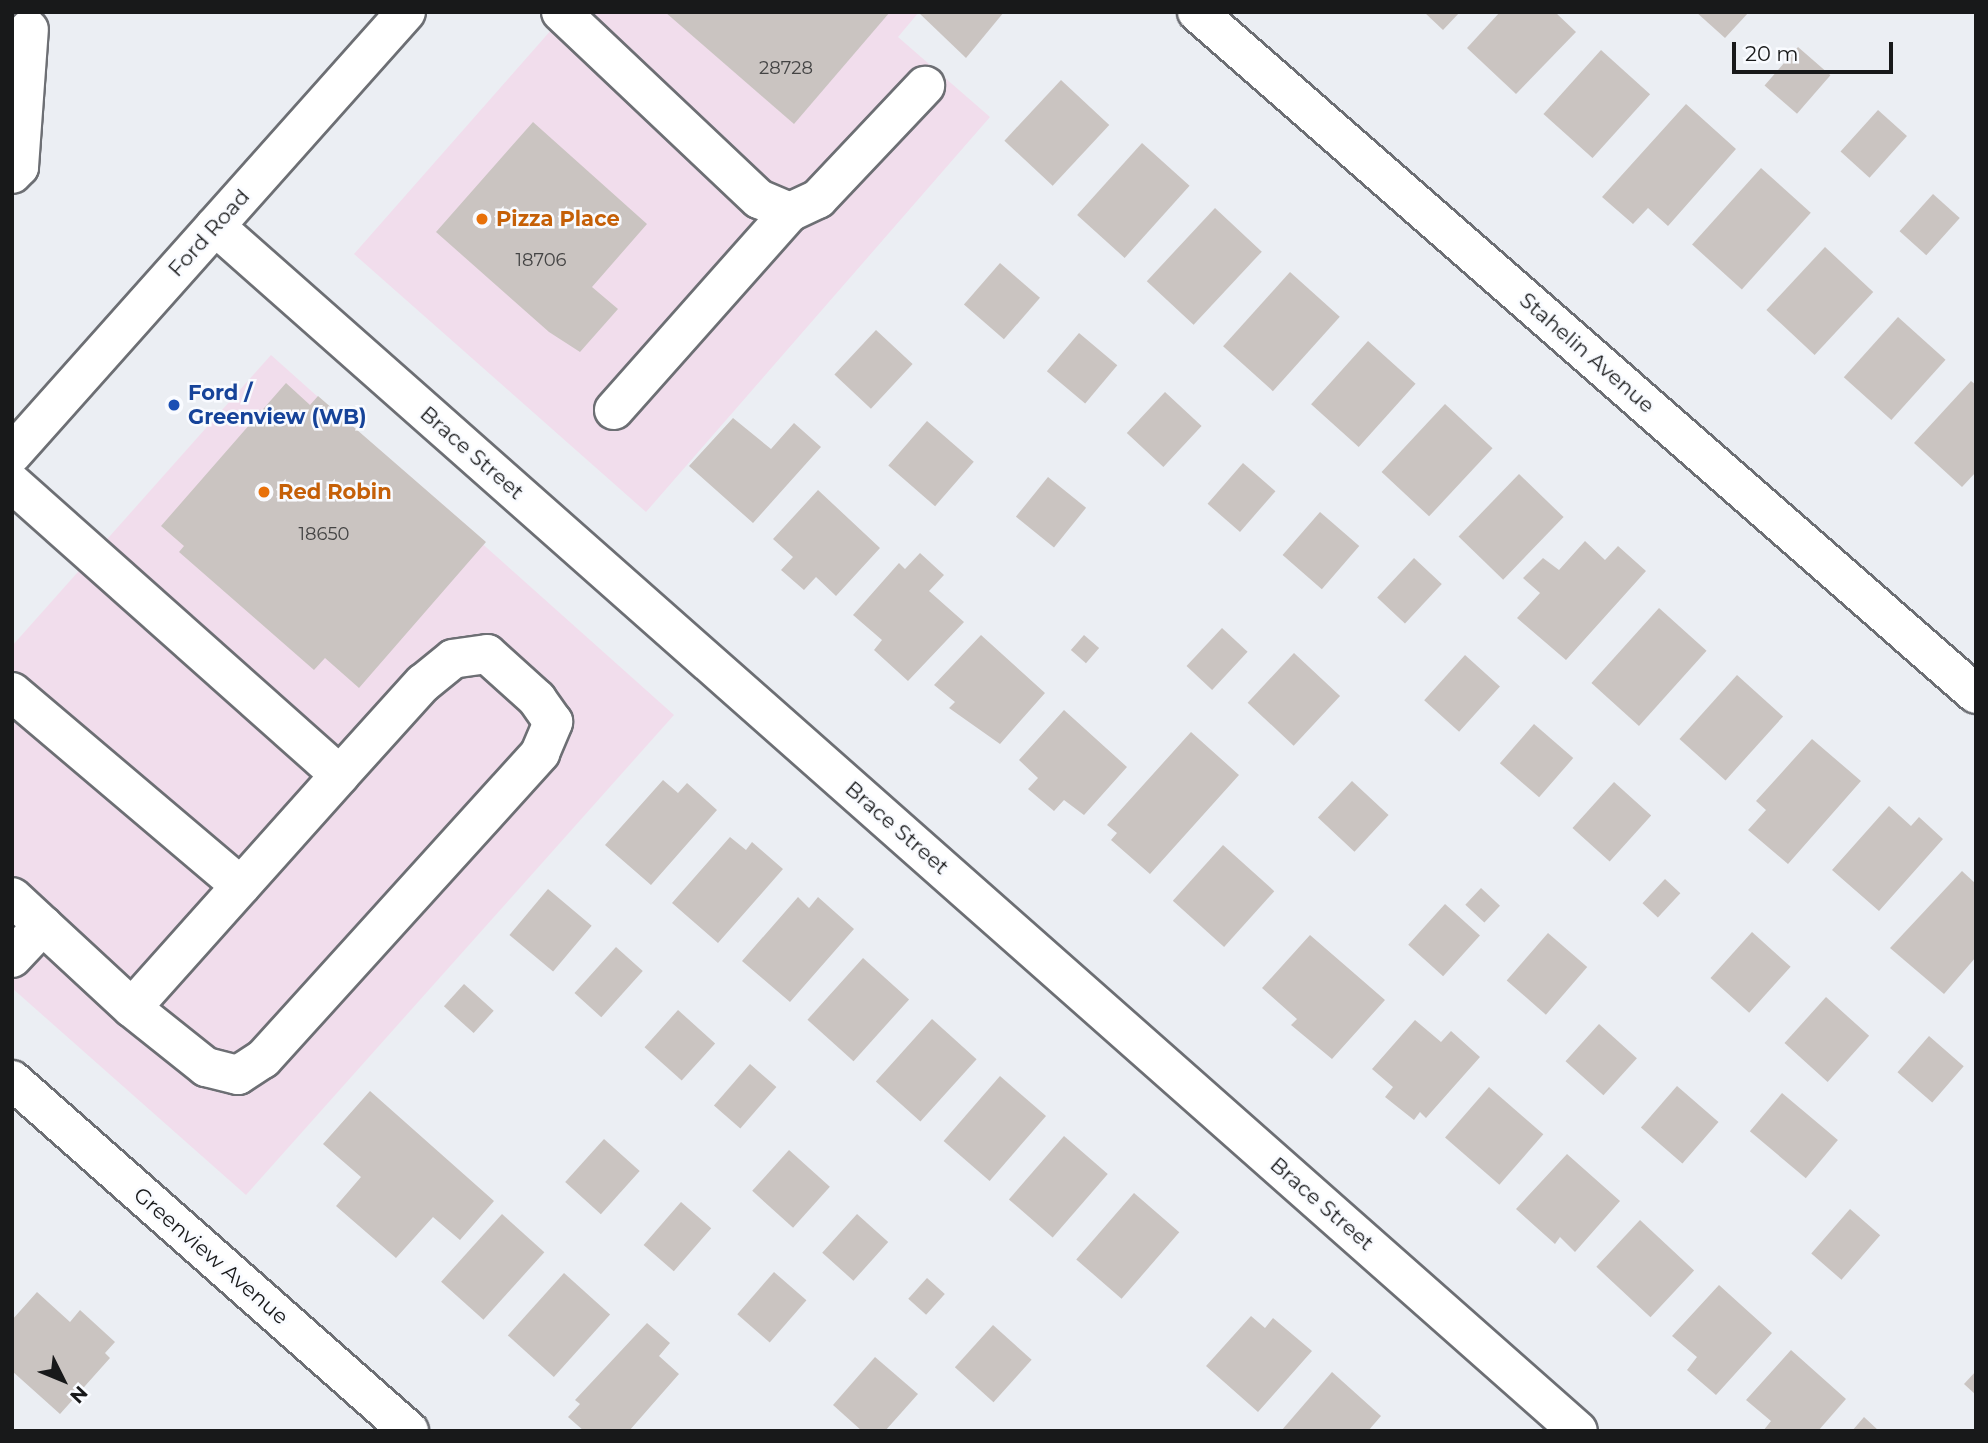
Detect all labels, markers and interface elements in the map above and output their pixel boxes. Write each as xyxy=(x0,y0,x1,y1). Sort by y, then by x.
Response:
scale bar xyxy=(1736,28,1897,72)
text: 20 m xyxy=(1745,41,1799,66)
house number: 28728 xyxy=(759,57,813,79)
street label: Ford Road xyxy=(163,184,255,282)
place label: Pizza Place xyxy=(496,206,620,232)
marker: Pizza Place xyxy=(474,211,490,227)
house number: 18706 xyxy=(515,249,567,271)
street label: Stahelin Avenue xyxy=(1514,288,1660,418)
place label: Ford / Greenview (WB) xyxy=(188,380,367,430)
marker: Ford / Greenview (WB) xyxy=(166,397,182,413)
street label: Brace Street xyxy=(415,401,529,505)
place label: Red Robin xyxy=(278,479,392,505)
marker: Red Robin xyxy=(256,484,272,500)
house number: 18650 xyxy=(298,523,350,545)
street label: Brace Street xyxy=(840,776,954,880)
street label: Brace Street xyxy=(1265,1152,1379,1256)
street label: Greenview Avenue xyxy=(129,1182,293,1330)
north arrow xyxy=(28,1345,98,1415)
text: N xyxy=(65,1381,92,1408)

